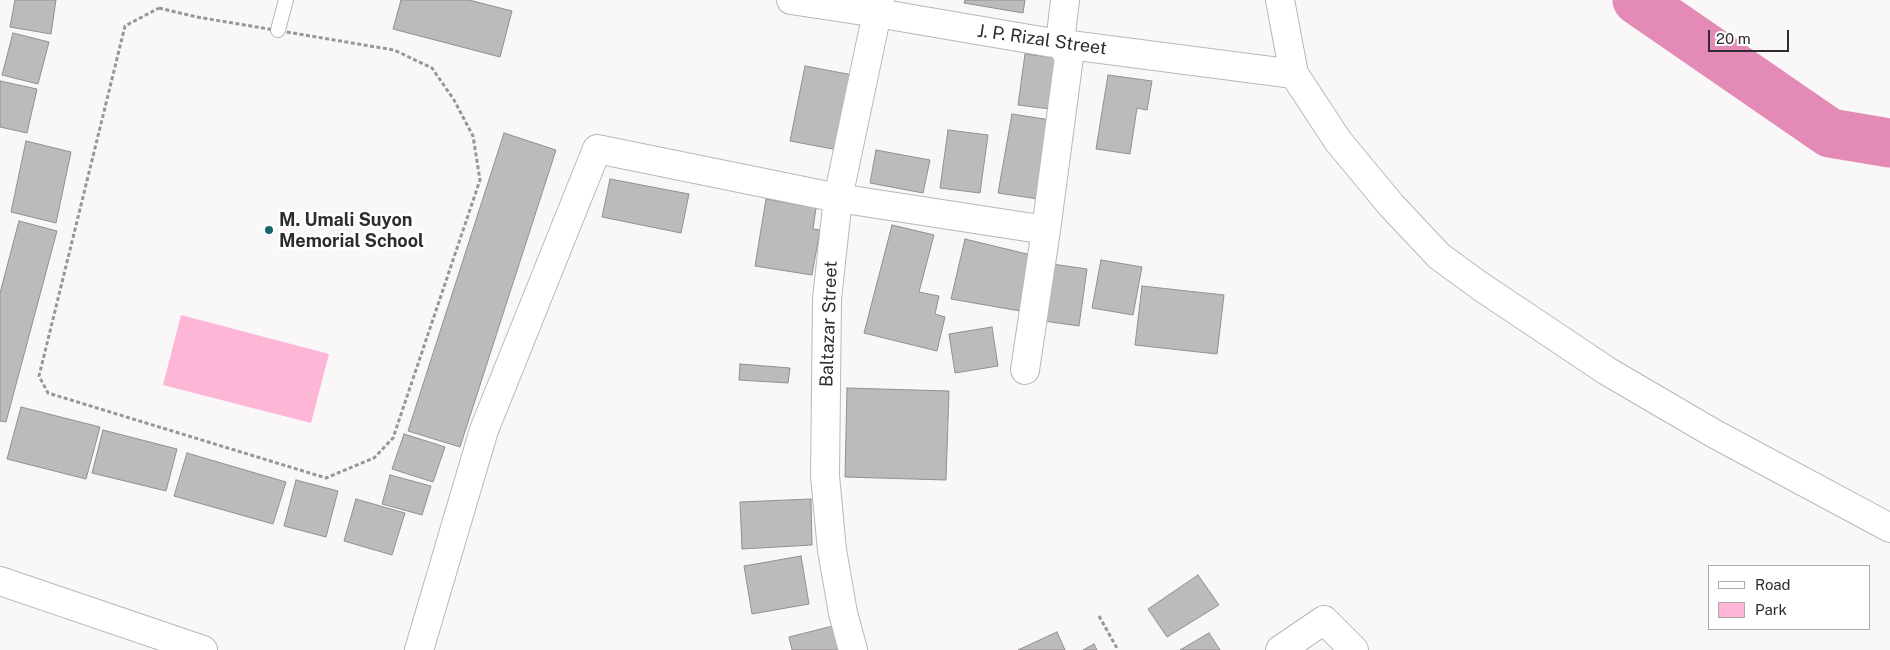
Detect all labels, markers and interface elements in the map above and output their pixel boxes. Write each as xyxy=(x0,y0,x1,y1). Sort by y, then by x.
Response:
street label: J. P. Rizal Street xyxy=(976,20,1108,60)
scale bar xyxy=(1710,20,1791,52)
text: 20 m xyxy=(1716,30,1751,47)
place label: M. Umali Suyon Memorial School xyxy=(279,209,424,252)
marker: M. Umali Suyon Memorial School xyxy=(263,224,275,236)
street label: Baltazar Street xyxy=(816,260,842,388)
legend xyxy=(1708,565,1870,630)
text: Road xyxy=(1755,576,1791,593)
text: Park xyxy=(1755,601,1787,618)

